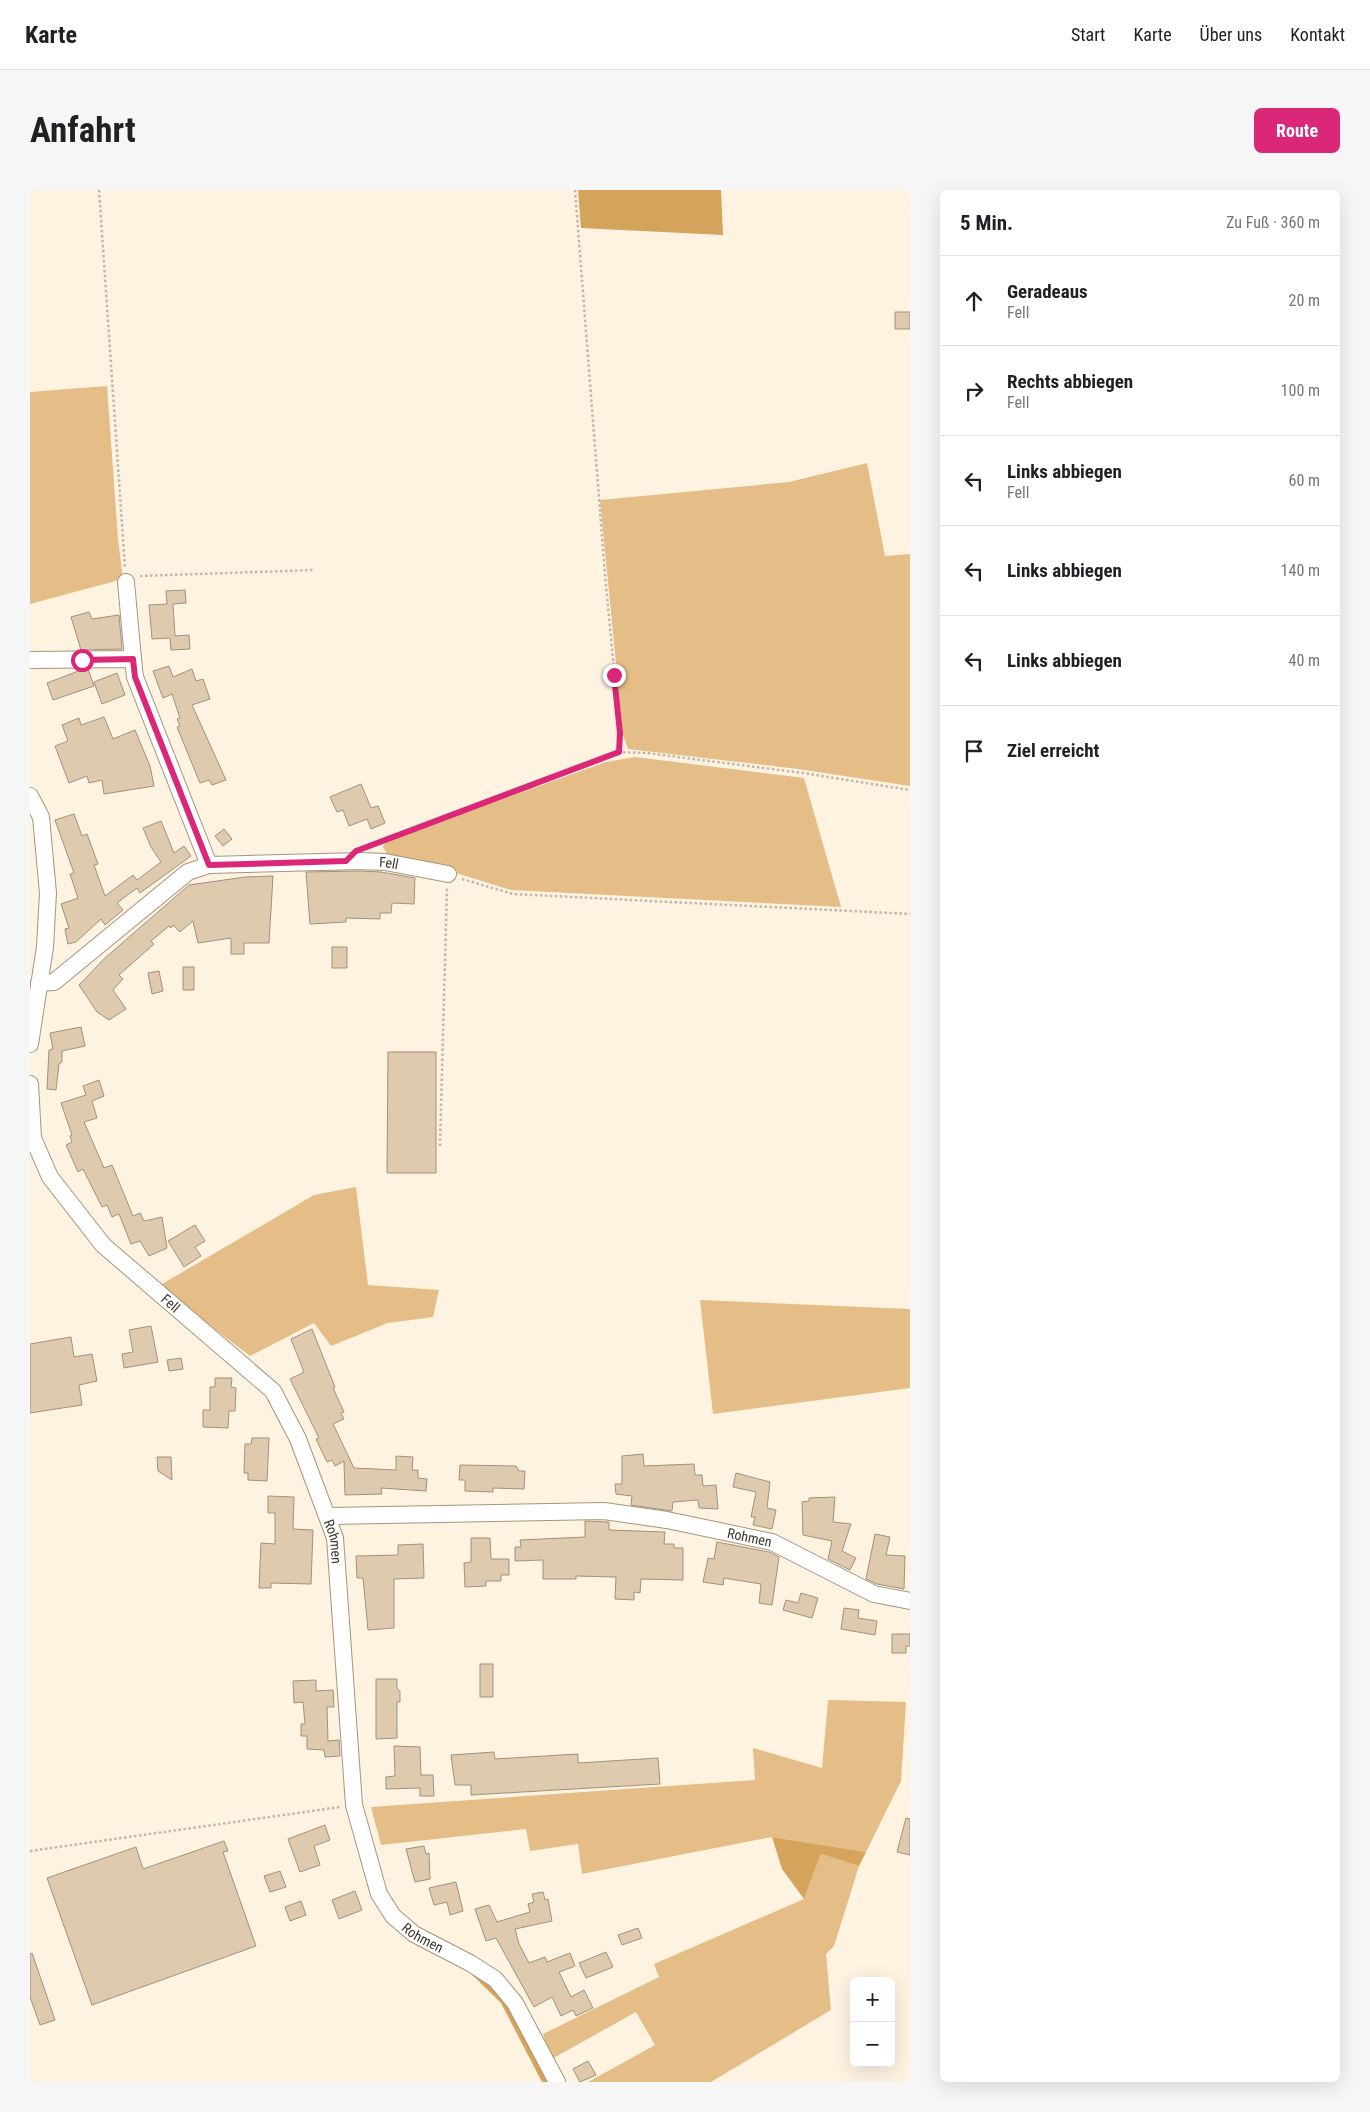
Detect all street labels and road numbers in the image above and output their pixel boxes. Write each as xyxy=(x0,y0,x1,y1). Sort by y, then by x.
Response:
street label: Fell xyxy=(379,854,400,872)
street label: Fell xyxy=(158,1291,183,1316)
street label: Rohmen xyxy=(321,1517,345,1564)
street label: Rohmen xyxy=(726,1525,773,1550)
street label: Rohmen xyxy=(399,1919,446,1956)

